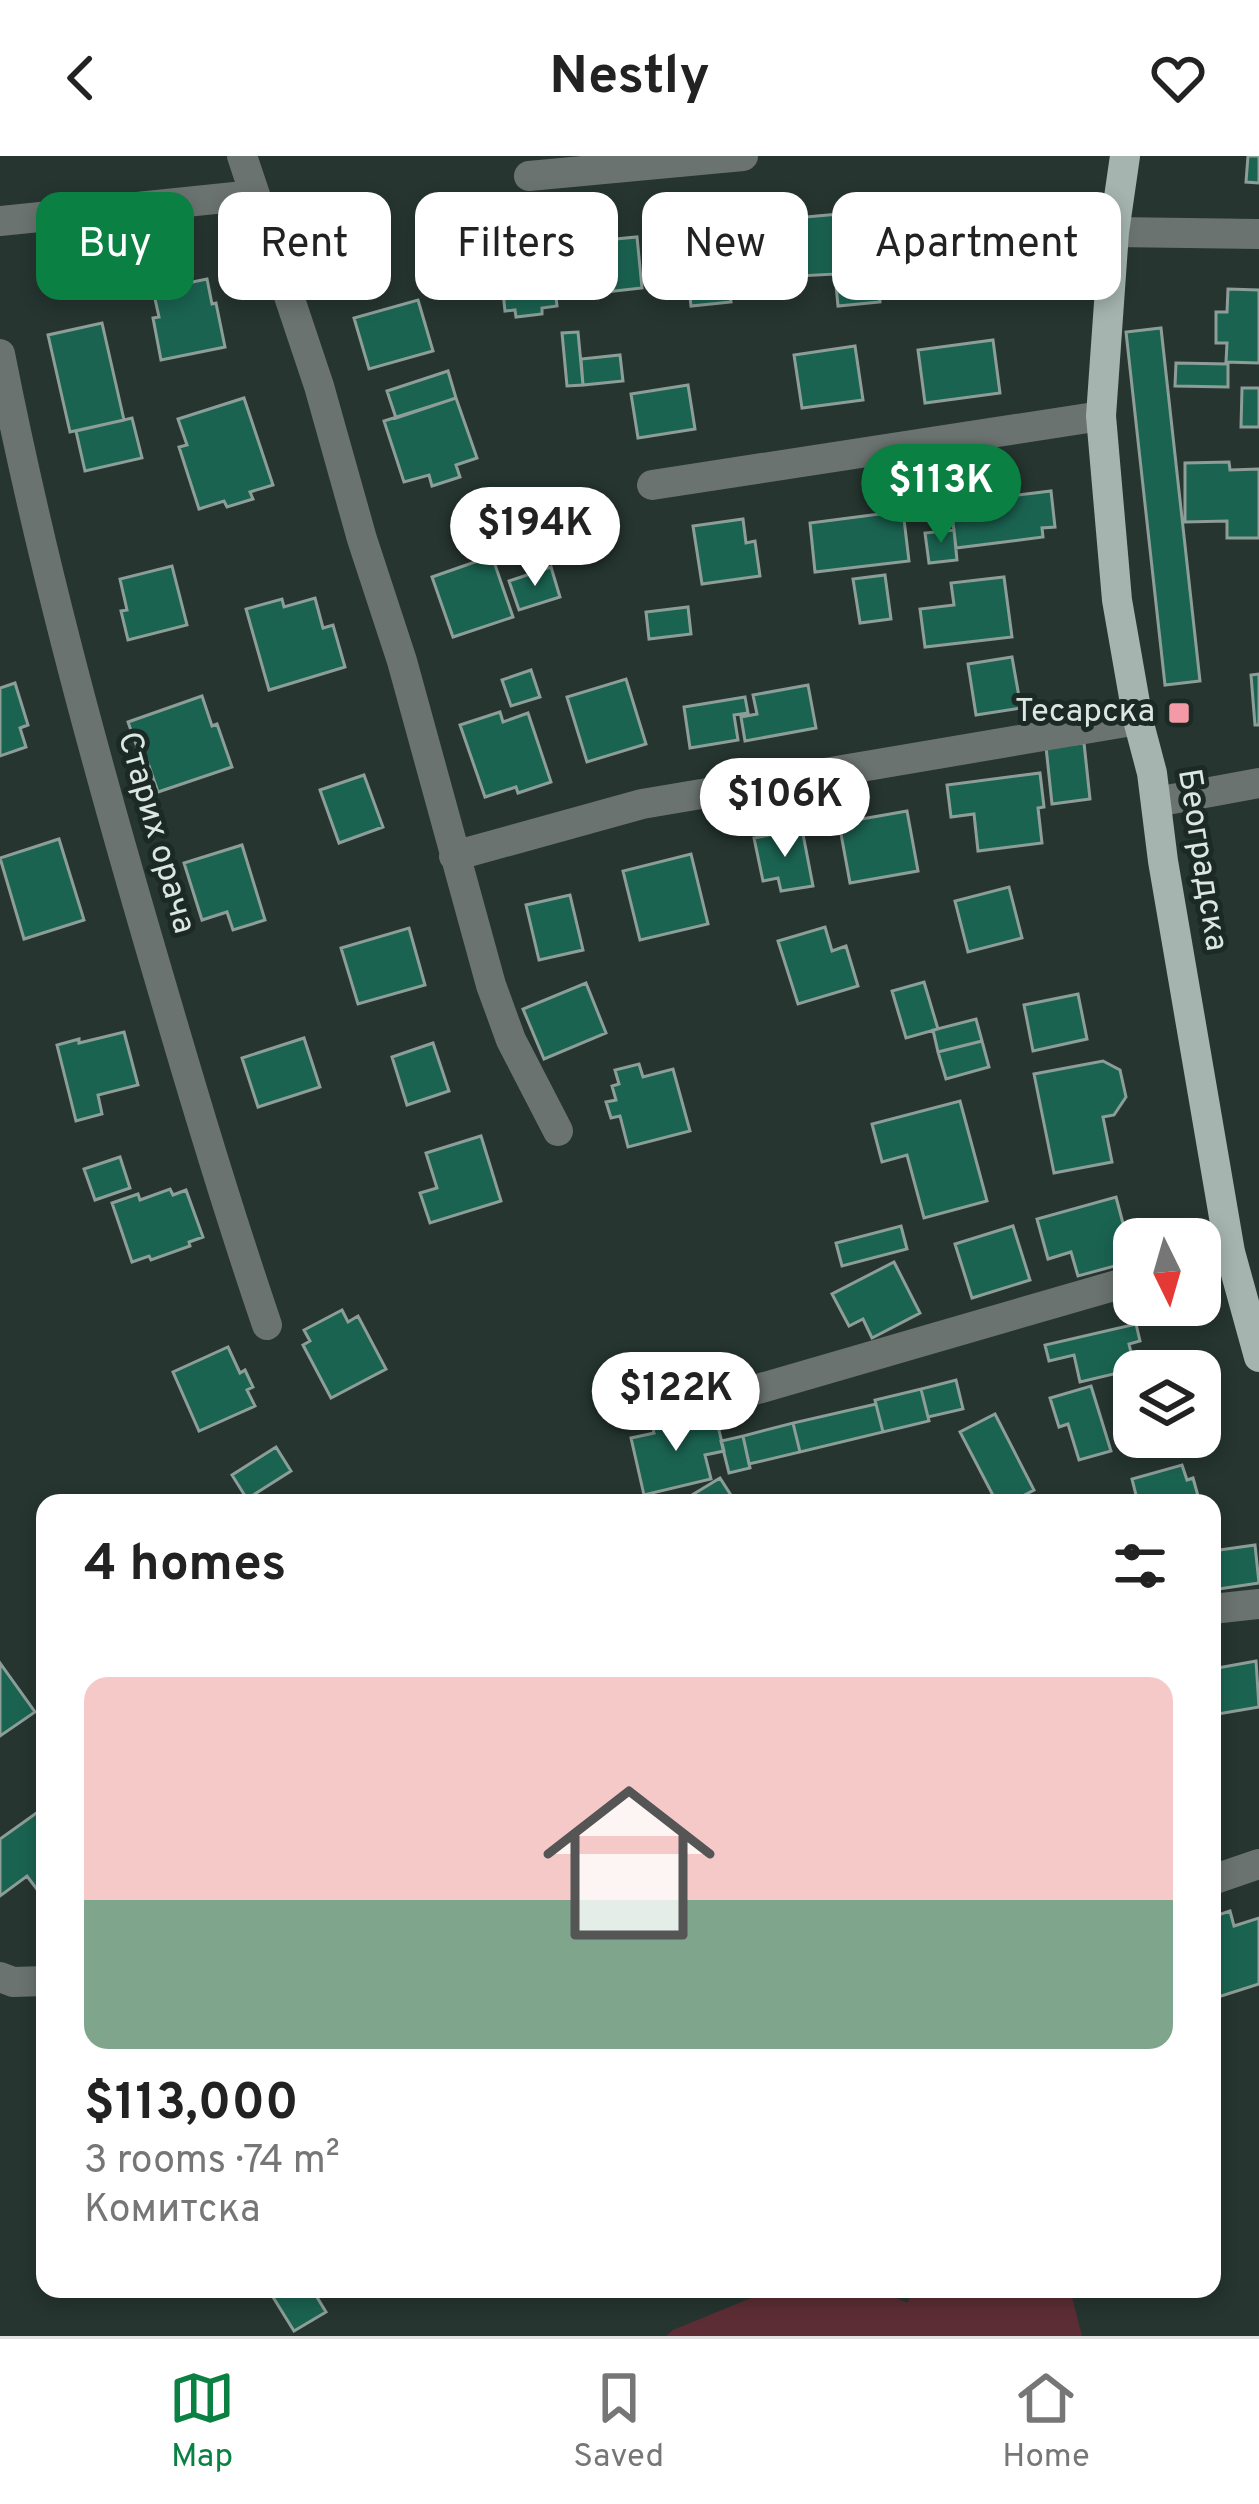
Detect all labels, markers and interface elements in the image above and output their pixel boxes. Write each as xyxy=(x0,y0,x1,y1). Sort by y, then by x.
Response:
text: Nestly xyxy=(549,44,710,113)
icon: back xyxy=(48,45,114,111)
icon: heart xyxy=(1145,45,1211,111)
chip: Buy xyxy=(36,192,194,300)
chip: Rent xyxy=(218,192,391,300)
chip: Filters xyxy=(415,192,618,300)
chip: New xyxy=(642,192,808,300)
chip: Apartment xyxy=(832,192,1121,300)
pin: $113K xyxy=(857,444,1025,546)
text: $113K xyxy=(888,458,994,507)
pin: $194K xyxy=(451,487,619,589)
text: $194K xyxy=(477,501,593,550)
place label: Тесарска xyxy=(1015,692,1155,734)
marker: Тесарска xyxy=(1166,700,1192,726)
street label: Старих орача xyxy=(106,727,204,939)
pin: $106K xyxy=(701,758,869,860)
street label: Београдска xyxy=(1166,766,1236,954)
text: $106K xyxy=(727,772,843,821)
north arrow xyxy=(1113,1218,1221,1326)
map controls xyxy=(1113,1218,1221,1458)
button: layers xyxy=(1113,1350,1221,1458)
pin: $122K xyxy=(592,1352,760,1454)
text: $122K xyxy=(619,1366,733,1415)
icon: filters xyxy=(1107,1533,1173,1599)
text: 4 homes xyxy=(84,1534,286,1599)
icon: home xyxy=(521,1755,737,1971)
text: $113,000 xyxy=(84,2073,299,2138)
text: 3 rooms · 74 m² xyxy=(84,2138,340,2187)
text: Комитска xyxy=(84,2187,260,2236)
tab: Map xyxy=(169,2365,235,2479)
tab: Saved xyxy=(573,2365,664,2479)
tab: Home xyxy=(1002,2365,1090,2479)

